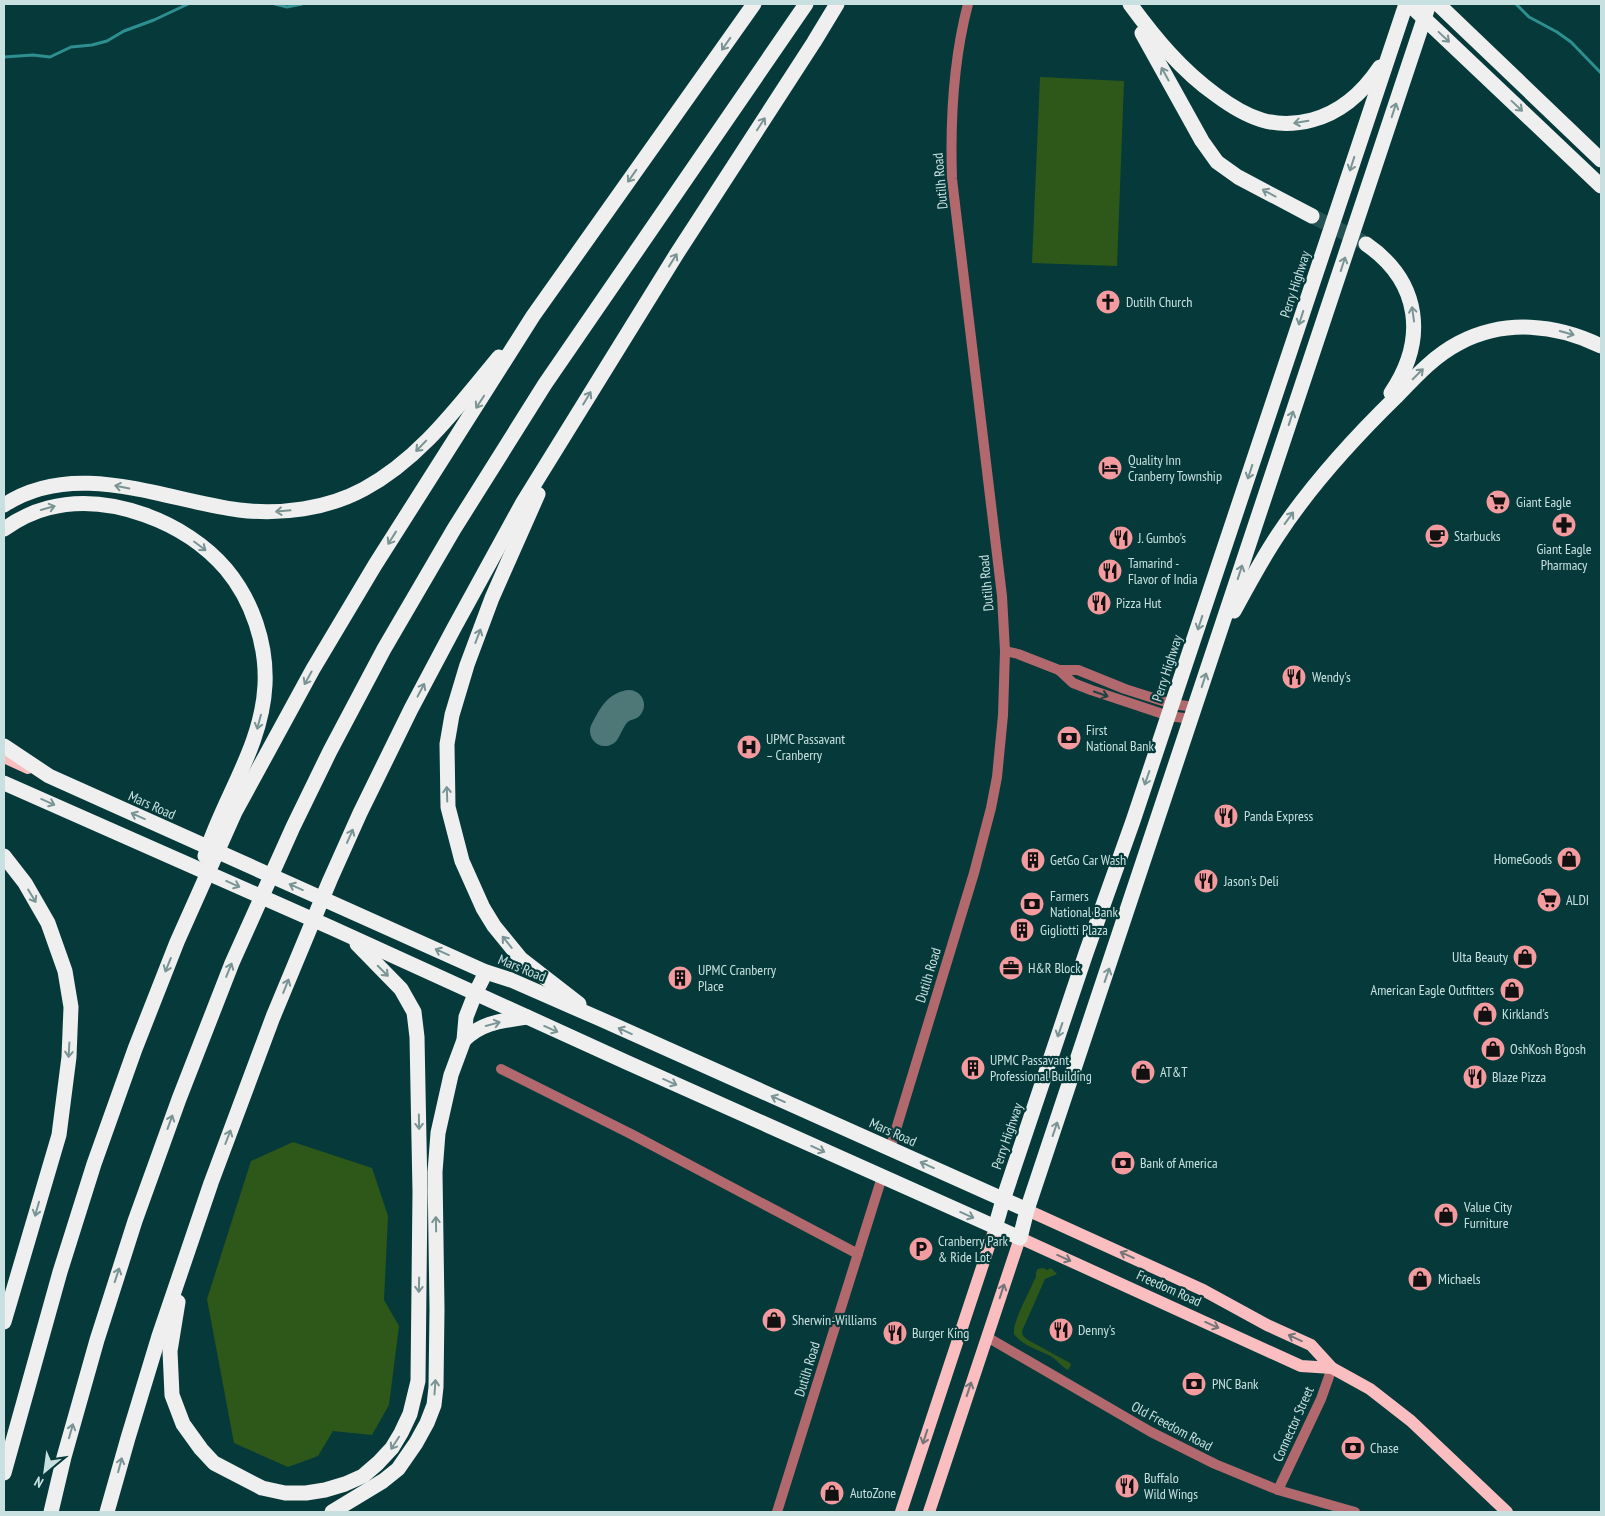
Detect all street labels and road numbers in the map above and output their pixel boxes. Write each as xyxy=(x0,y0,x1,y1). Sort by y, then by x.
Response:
street label: Dutilh Road xyxy=(929,152,951,210)
street label: Perry Highway xyxy=(1276,248,1314,320)
street label: Dutilh Road xyxy=(975,554,997,612)
street label: Perry Highway xyxy=(1148,632,1186,704)
street label: Mars Road xyxy=(126,787,178,823)
street label: Dutilh Road xyxy=(911,945,945,1005)
street label: Mars Road xyxy=(495,950,549,986)
street label: Perry Highway xyxy=(987,1100,1027,1172)
street label: Mars Road xyxy=(867,1114,919,1150)
street label: Freedom Road xyxy=(1134,1266,1204,1310)
street label: Dutilh Road xyxy=(790,1339,824,1399)
street label: Connector Street xyxy=(1268,1383,1318,1464)
street label: Old Freedom Road xyxy=(1128,1397,1216,1455)

